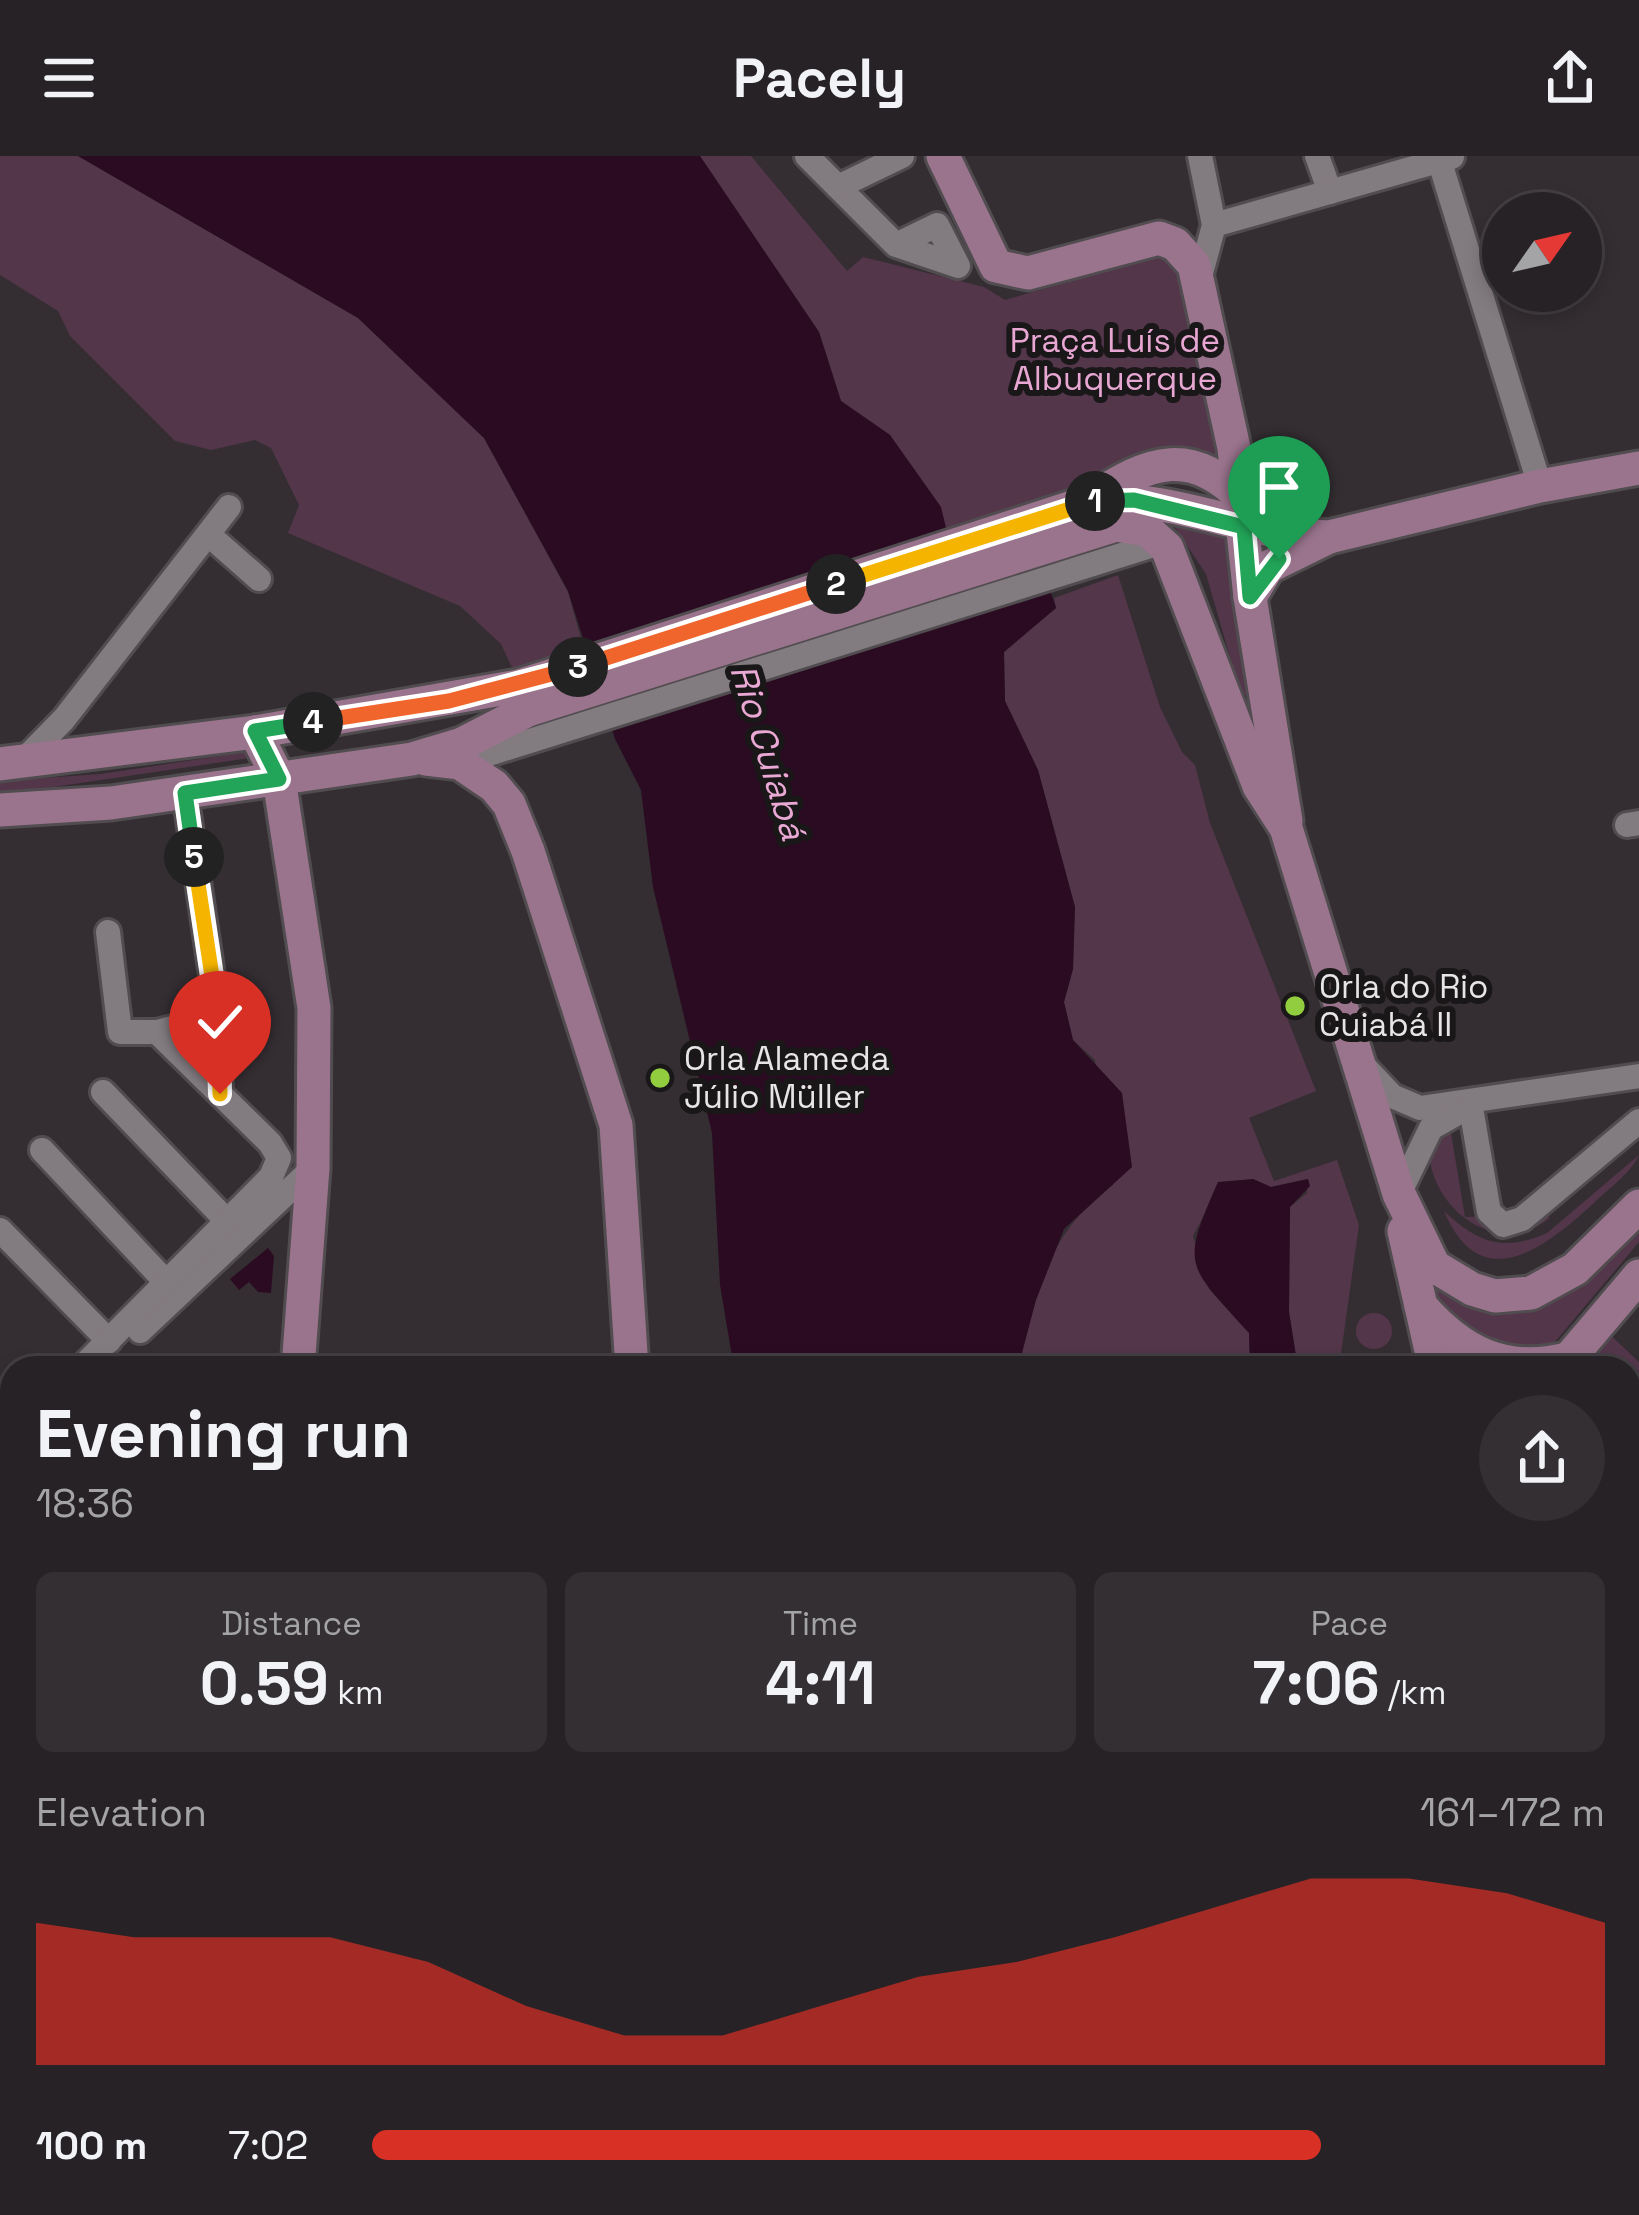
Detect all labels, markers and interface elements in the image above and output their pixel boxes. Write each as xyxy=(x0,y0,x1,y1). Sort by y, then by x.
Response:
text: Pacely xyxy=(733,44,906,113)
icon: menu xyxy=(36,45,102,111)
icon: share xyxy=(1537,45,1603,111)
north arrow xyxy=(1482,192,1602,312)
map controls xyxy=(1482,192,1602,312)
park label: Praça Luís de Albuquerque xyxy=(1010,320,1220,400)
pin xyxy=(1228,436,1330,559)
icon: arrive xyxy=(1246,454,1312,520)
pin: 1 xyxy=(1065,471,1125,531)
text: 1 xyxy=(1088,480,1102,522)
pin: 2 xyxy=(806,554,866,614)
text: 2 xyxy=(826,563,846,605)
pin: 3 xyxy=(548,637,608,697)
text: 3 xyxy=(568,646,588,688)
water label: Rio Cuiabá xyxy=(719,658,817,846)
pin: 4 xyxy=(283,692,343,752)
text: 4 xyxy=(303,701,324,743)
pin: 5 xyxy=(164,827,224,887)
text: 5 xyxy=(184,836,204,878)
place label: Orla do Rio Cuiabá II xyxy=(1319,966,1489,1046)
pin xyxy=(169,971,271,1094)
icon: check xyxy=(187,989,253,1055)
marker: Orla do Rio Cuiabá II xyxy=(1282,993,1308,1019)
place label: Orla Alameda Júlio Müller xyxy=(684,1038,890,1118)
marker: Orla Alameda Júlio Müller xyxy=(647,1065,673,1091)
text: Evening run xyxy=(36,1392,411,1476)
button: share xyxy=(1479,1395,1605,1521)
text: 18:36 xyxy=(36,1479,134,1528)
text: Distance xyxy=(221,1603,362,1645)
text: Time xyxy=(783,1603,858,1645)
text: Pace xyxy=(1311,1603,1388,1645)
text: 0.59 xyxy=(200,1645,329,1722)
text: 4:11 xyxy=(765,1645,876,1722)
text: 7:06 xyxy=(1253,1645,1380,1722)
text: km xyxy=(329,1672,383,1714)
text: /km xyxy=(1380,1672,1446,1714)
text: Elevation xyxy=(36,1788,207,1837)
text: 161–172 m xyxy=(1420,1788,1605,1837)
text: 100 m xyxy=(36,2121,147,2170)
text: 7:02 xyxy=(228,2121,308,2170)

